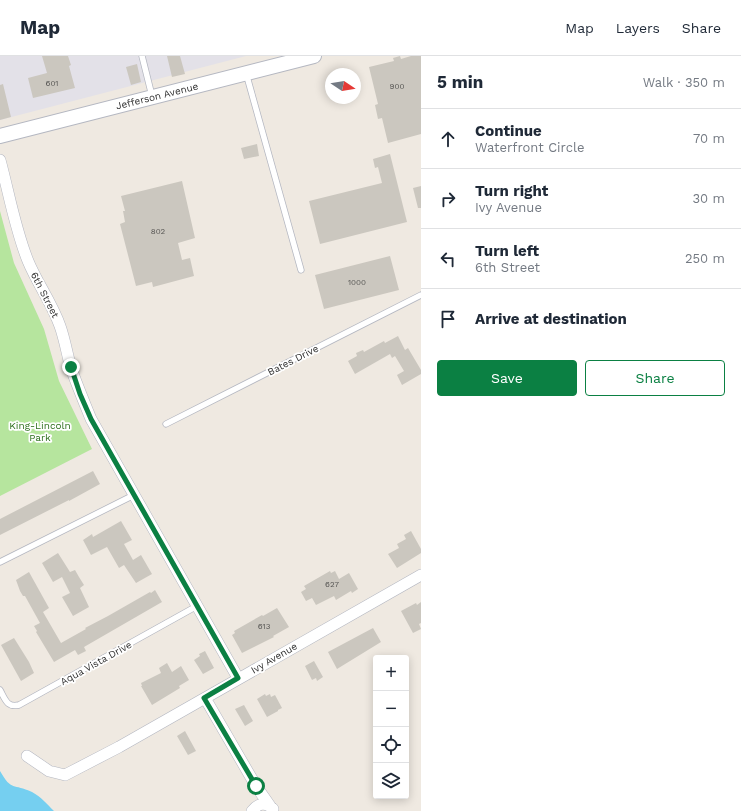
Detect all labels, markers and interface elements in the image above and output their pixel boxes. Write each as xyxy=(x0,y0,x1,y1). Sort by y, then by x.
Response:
text: Map xyxy=(20,16,60,39)
text: Map xyxy=(565,20,594,36)
text: Layers xyxy=(616,20,660,36)
text: Share xyxy=(682,20,721,36)
north arrow xyxy=(325,68,361,104)
text: 5 min xyxy=(437,72,483,92)
text: Walk · 350 m xyxy=(643,75,725,90)
house number: 601 xyxy=(46,79,58,88)
street label: Jefferson Avenue xyxy=(115,80,200,112)
house number: 900 xyxy=(390,82,404,91)
text: Continue xyxy=(475,122,542,140)
icon: ahead xyxy=(437,128,459,150)
text: 70 m xyxy=(693,131,725,146)
text: Waterfront Circle xyxy=(475,140,584,155)
text: Turn right xyxy=(475,182,548,200)
icon: right xyxy=(437,188,459,210)
text: 30 m xyxy=(693,191,725,206)
text: Ivy Avenue xyxy=(475,200,542,215)
house number: 802 xyxy=(151,227,166,236)
text: Turn left xyxy=(475,242,539,260)
icon: left xyxy=(437,248,459,270)
text: 250 m xyxy=(685,251,725,266)
text: 6th Street xyxy=(475,260,540,275)
street label: 6th Street xyxy=(29,270,62,320)
house number: 1000 xyxy=(348,278,366,287)
icon: arrive xyxy=(437,308,459,330)
text: Arrive at destination xyxy=(475,310,627,328)
street label: Bates Drive xyxy=(266,342,320,377)
route end xyxy=(62,358,80,376)
button: Save xyxy=(437,360,577,396)
button: Share xyxy=(585,360,725,396)
park label: King-Lincoln Park xyxy=(9,420,71,443)
house number: 627 xyxy=(325,580,339,589)
house number: 613 xyxy=(258,622,271,631)
street label: Aqua Vista Drive xyxy=(58,639,134,687)
street label: Ivy Avenue xyxy=(249,640,299,676)
map controls xyxy=(373,655,409,799)
button: + xyxy=(373,655,409,691)
button: − xyxy=(373,691,409,727)
button: locate xyxy=(373,727,409,763)
button: layers xyxy=(373,763,409,799)
route start xyxy=(247,777,265,795)

